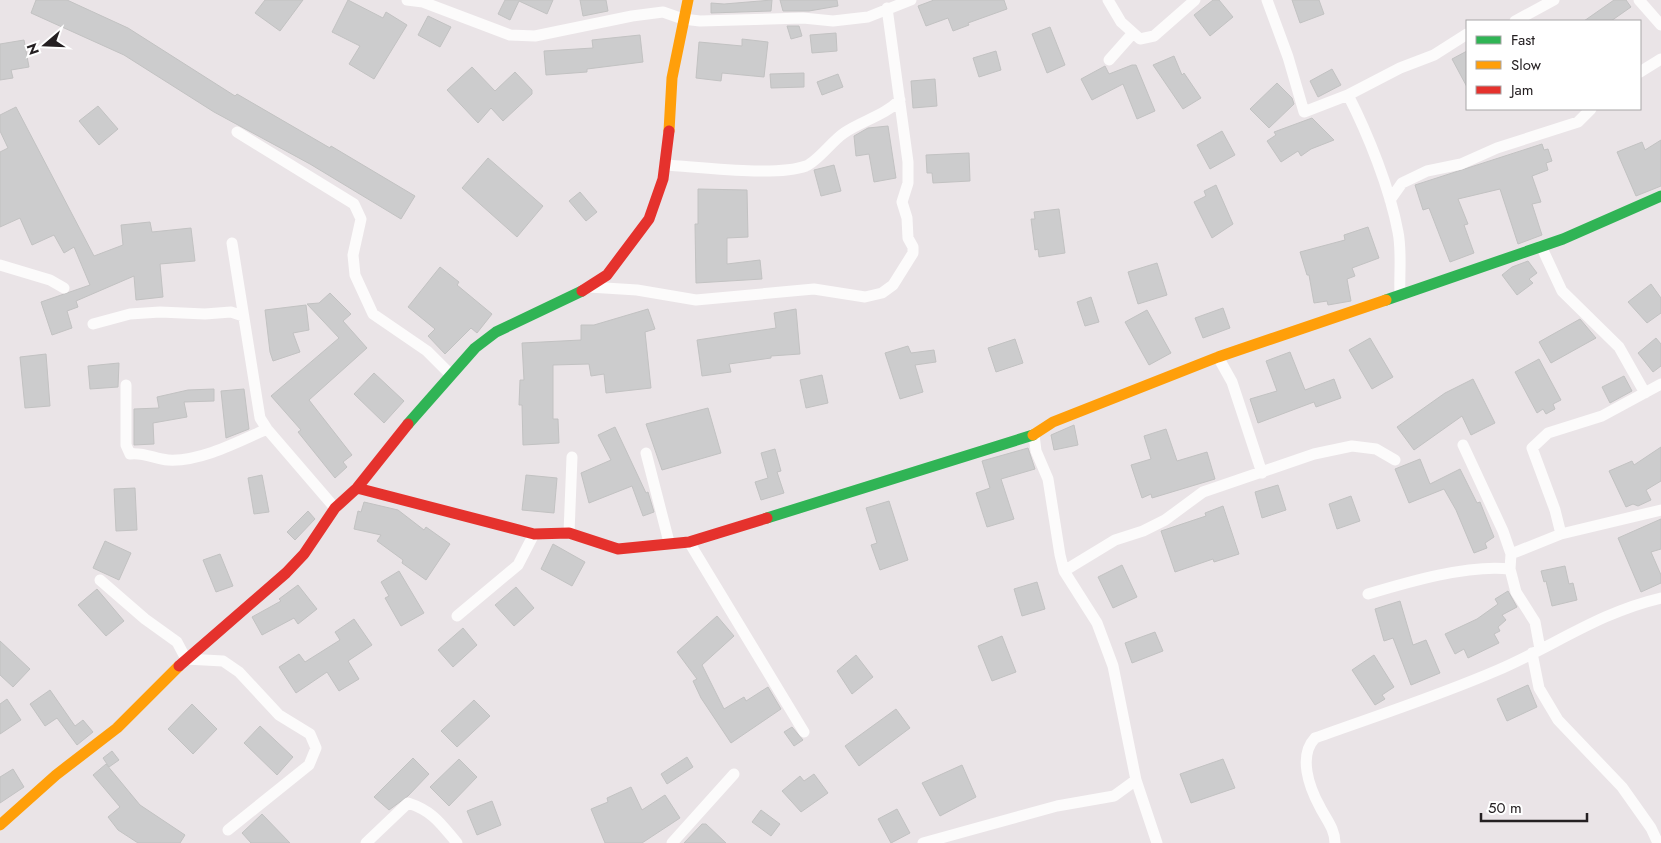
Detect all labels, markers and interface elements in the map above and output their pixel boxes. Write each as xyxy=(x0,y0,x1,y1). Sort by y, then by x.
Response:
north arrow xyxy=(20,20,70,70)
legend xyxy=(1466,20,1641,110)
text: Fast xyxy=(1511,29,1535,51)
text: N xyxy=(21,41,44,58)
text: Slow xyxy=(1511,54,1542,76)
text: Jam xyxy=(1509,79,1534,101)
scale bar xyxy=(1481,790,1587,822)
text: 50 m xyxy=(1488,797,1522,819)

